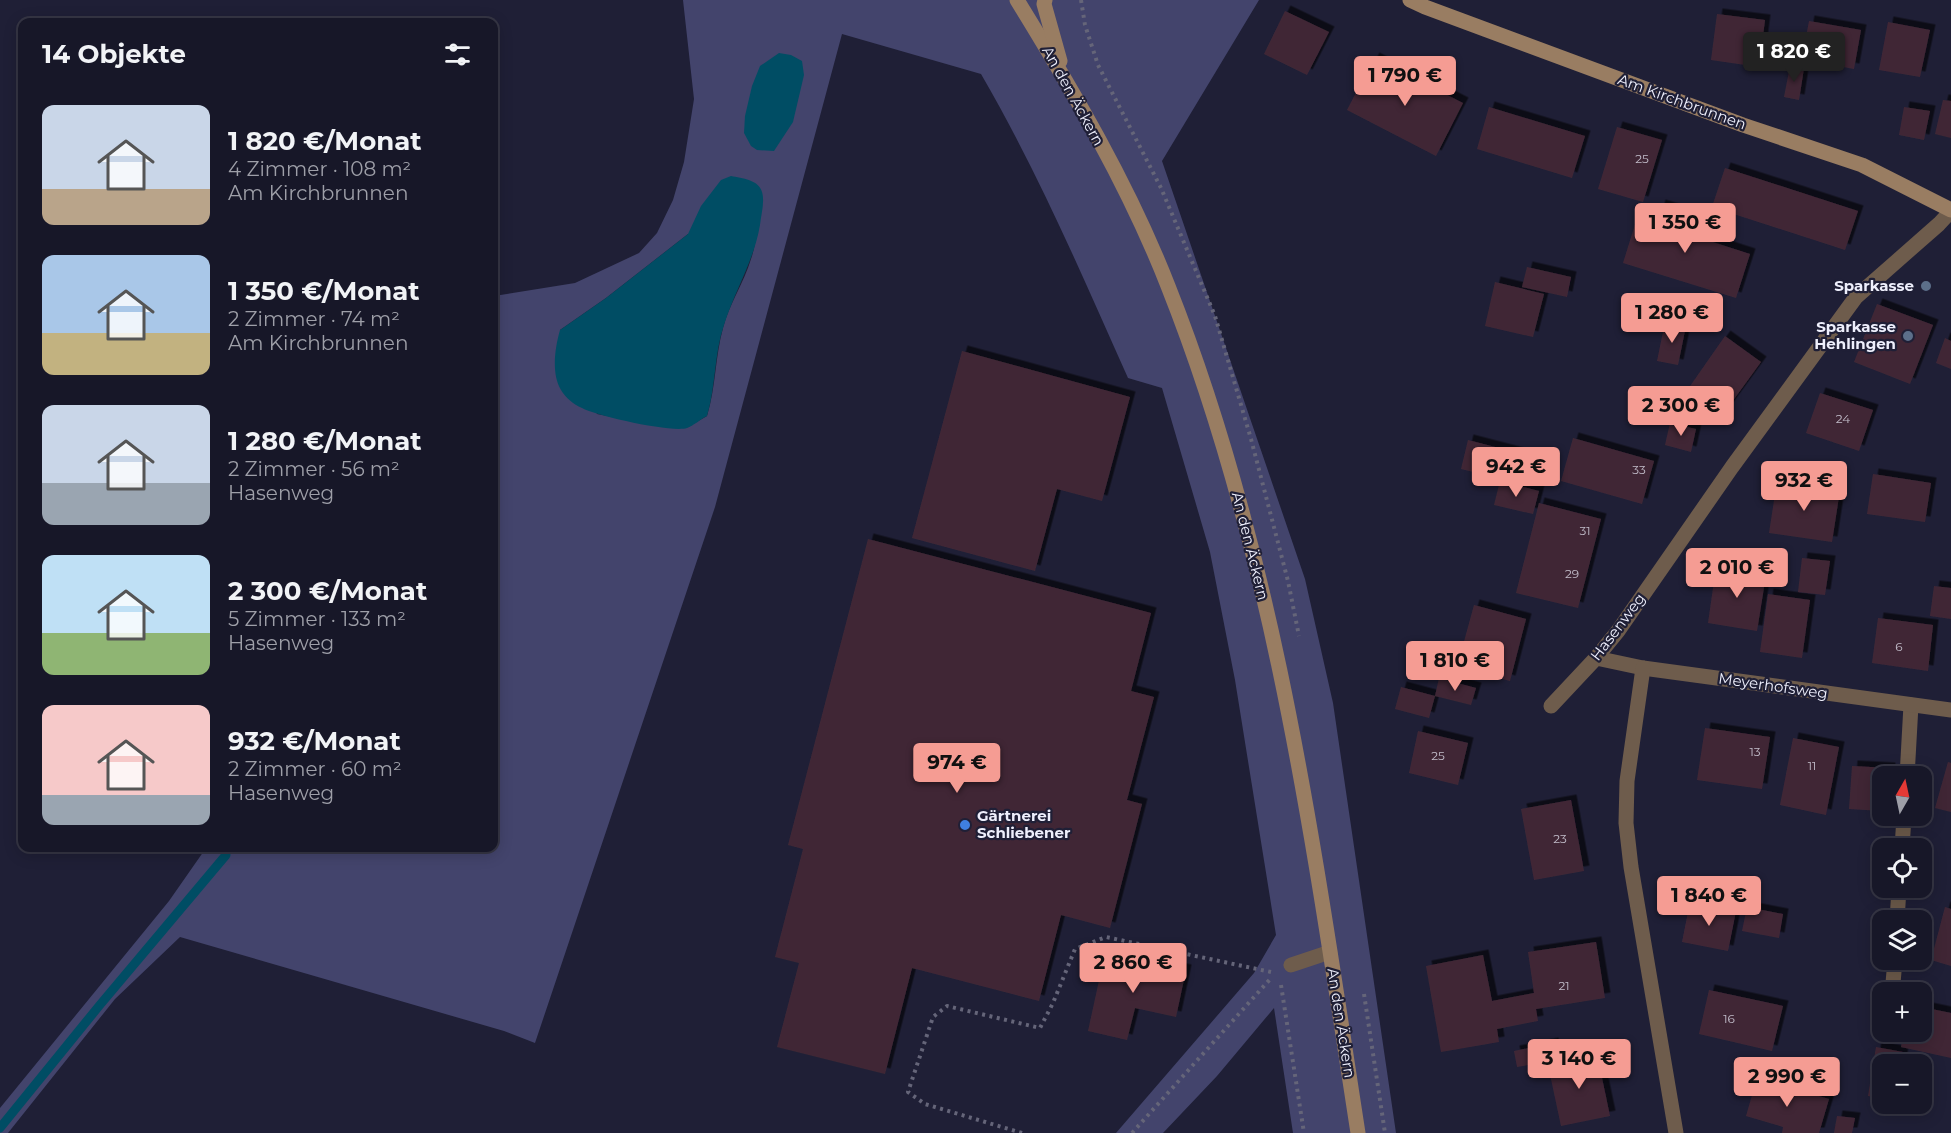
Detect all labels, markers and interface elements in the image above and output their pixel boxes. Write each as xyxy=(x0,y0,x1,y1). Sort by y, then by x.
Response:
pin: 1 820 € xyxy=(1739,32,1849,83)
text: 14 Objekte xyxy=(42,38,186,70)
icon: filters xyxy=(441,38,474,71)
text: 1 820 € xyxy=(1757,39,1831,63)
street label: An den Äckern xyxy=(1038,43,1109,149)
pin: 1 790 € xyxy=(1350,56,1460,107)
text: 1 790 € xyxy=(1368,63,1442,87)
street label: Am Kirchbrunnen xyxy=(1615,69,1749,134)
text: 1 820 €/Monat xyxy=(228,125,422,157)
icon: home xyxy=(90,129,162,201)
house number: 25 xyxy=(1635,151,1649,166)
text: 4 Zimmer · 108 m² xyxy=(228,157,411,181)
text: Am Kirchbrunnen xyxy=(228,181,408,205)
pin: 1 350 € xyxy=(1630,203,1740,254)
text: 1 350 € xyxy=(1649,210,1721,234)
text: 1 350 €/Monat xyxy=(228,275,420,307)
place label: Sparkasse xyxy=(1834,276,1914,295)
icon: home xyxy=(90,279,162,351)
marker: Sparkasse xyxy=(1919,279,1933,293)
pin: 1 280 € xyxy=(1617,293,1727,344)
text: 1 280 € xyxy=(1635,300,1709,324)
text: 2 Zimmer · 74 m² xyxy=(228,307,400,331)
place label: Sparkasse Hehlingen xyxy=(1814,317,1896,353)
marker: Sparkasse Hehlingen xyxy=(1901,329,1915,343)
text: Am Kirchbrunnen xyxy=(228,331,408,355)
pin: 2 300 € xyxy=(1626,386,1736,437)
text: 2 300 € xyxy=(1642,393,1720,417)
house number: 24 xyxy=(1836,411,1850,426)
text: 1 280 €/Monat xyxy=(228,425,422,457)
icon: home xyxy=(90,429,162,501)
pin: 942 € xyxy=(1474,447,1558,498)
text: 942 € xyxy=(1486,454,1546,478)
text: 2 Zimmer · 56 m² xyxy=(228,457,400,481)
pin: 932 € xyxy=(1762,461,1846,512)
house number: 33 xyxy=(1632,462,1646,477)
text: 932 € xyxy=(1775,468,1833,492)
text: Hasenweg xyxy=(228,481,334,505)
street label: An den Äckern xyxy=(1228,490,1273,602)
house number: 31 xyxy=(1579,523,1591,538)
pin: 2 010 € xyxy=(1682,548,1792,599)
text: 2 010 € xyxy=(1700,555,1774,579)
house number: 29 xyxy=(1565,566,1579,581)
text: 2 300 €/Monat xyxy=(228,575,427,607)
icon: home xyxy=(90,579,162,651)
street label: Hasenweg xyxy=(1586,589,1649,664)
text: 5 Zimmer · 133 m² xyxy=(228,607,406,631)
text: Hasenweg xyxy=(228,631,334,655)
house number: 6 xyxy=(1895,639,1903,654)
pin: 1 810 € xyxy=(1400,641,1510,692)
text: 1 810 € xyxy=(1420,648,1490,672)
street label: Meyerhofsweg xyxy=(1717,668,1829,703)
text: 932 €/Monat xyxy=(228,725,401,757)
icon: home xyxy=(90,729,162,801)
pin: 974 € xyxy=(915,743,999,794)
house number: 13 xyxy=(1749,744,1761,759)
house number: 25 xyxy=(1431,748,1445,763)
text: 974 € xyxy=(927,750,987,774)
text: 2 Zimmer · 60 m² xyxy=(228,757,402,781)
house number: 11 xyxy=(1808,758,1816,773)
north arrow xyxy=(1872,766,1932,826)
map controls xyxy=(1872,766,1932,1114)
text: Hasenweg xyxy=(228,781,334,805)
place label: Gärtnerei Schliebener xyxy=(977,806,1071,842)
marker: Gärtnerei Schliebener xyxy=(958,818,972,832)
house number: 23 xyxy=(1553,831,1567,846)
button: locate xyxy=(1872,838,1932,898)
pin: 1 840 € xyxy=(1654,876,1764,927)
text: 1 840 € xyxy=(1671,883,1747,907)
button: layers xyxy=(1872,910,1932,970)
pin: 2 860 € xyxy=(1078,943,1188,994)
text: 2 860 € xyxy=(1094,950,1172,974)
street label: An den Äckern xyxy=(1323,967,1360,1079)
house number: 21 xyxy=(1558,978,1570,993)
button: + xyxy=(1872,982,1932,1042)
house number: 16 xyxy=(1723,1011,1735,1026)
pin: 3 140 € xyxy=(1524,1039,1634,1090)
text: 3 140 € xyxy=(1542,1046,1616,1070)
button: − xyxy=(1872,1054,1932,1114)
pin: 2 990 € xyxy=(1732,1057,1842,1108)
text: 2 990 € xyxy=(1748,1064,1826,1088)

